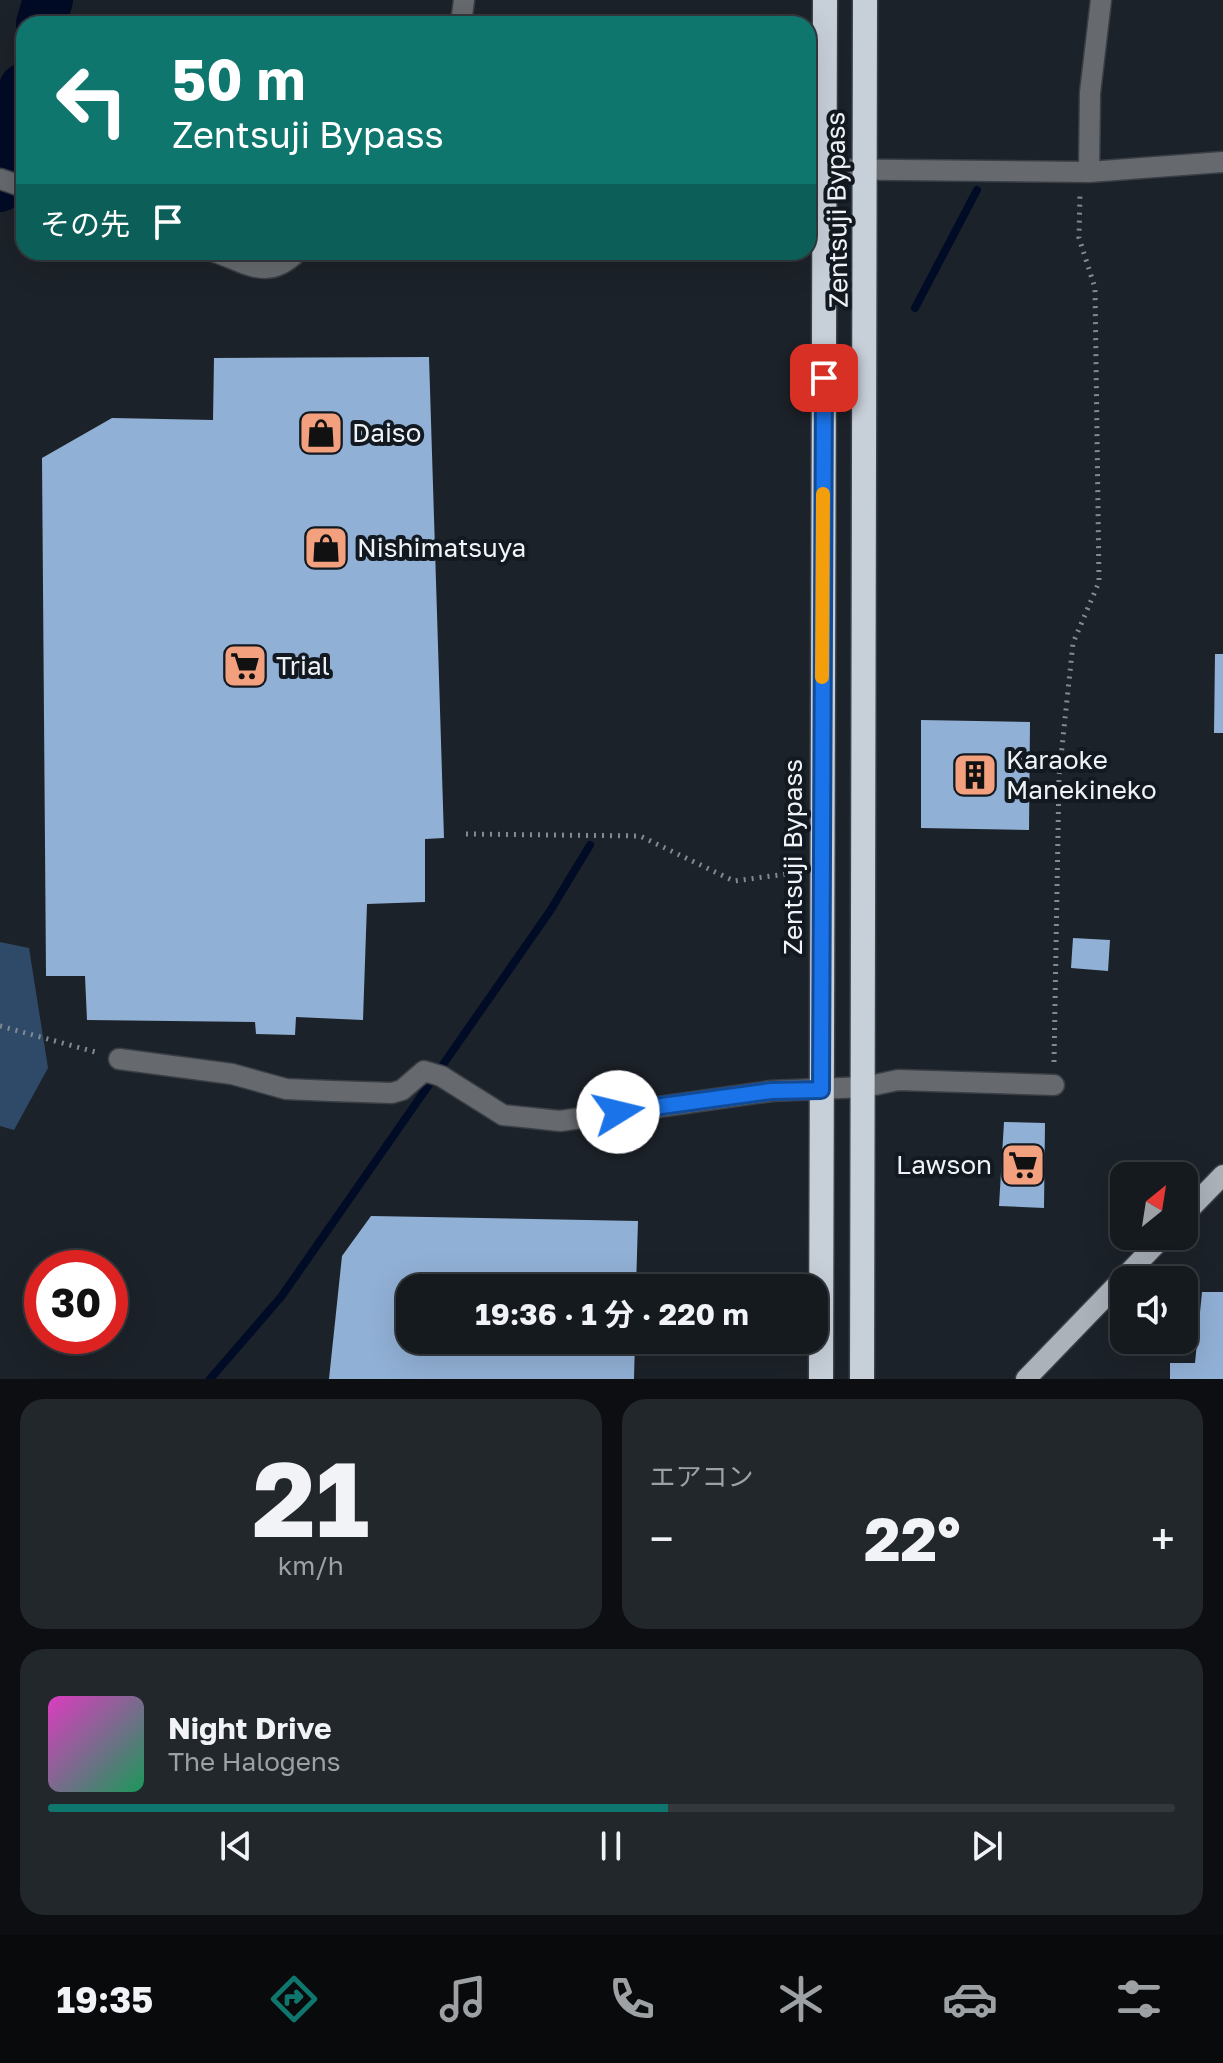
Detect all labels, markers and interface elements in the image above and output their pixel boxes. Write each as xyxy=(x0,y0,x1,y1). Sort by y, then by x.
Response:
text: 50 m xyxy=(172,45,306,112)
icon: left xyxy=(40,48,144,152)
street label: Zentsuji Bypass xyxy=(819,112,854,308)
text: Zentsuji Bypass xyxy=(172,113,444,156)
icon: arrive xyxy=(146,200,190,244)
text: その先 xyxy=(40,206,130,242)
pin xyxy=(790,344,858,412)
icon: arrive xyxy=(802,356,846,400)
shop icon: Daiso xyxy=(297,409,345,457)
place label: Daiso xyxy=(352,417,421,448)
shop icon: Nishimatsuya xyxy=(302,524,350,572)
place label: Nishimatsuya xyxy=(357,532,526,563)
supermarket icon: Trial xyxy=(221,642,269,690)
place label: Trial xyxy=(276,650,330,681)
place label: Karaoke Manekineko xyxy=(1006,744,1157,805)
building icon: Karaoke Manekineko xyxy=(951,751,999,799)
street label: Zentsuji Bypass xyxy=(777,759,808,955)
position arrow xyxy=(576,1070,660,1154)
supermarket icon: Lawson xyxy=(999,1141,1047,1189)
place label: Lawson xyxy=(896,1149,992,1180)
north arrow xyxy=(1110,1162,1198,1250)
map controls xyxy=(1110,1162,1198,1354)
speed limit sign: 30 xyxy=(24,1250,128,1354)
button: sound xyxy=(1110,1266,1198,1354)
text: 19:36 · 1 分 · 220 m xyxy=(475,1296,749,1332)
text: 21 xyxy=(252,1435,369,1560)
text: エアコン xyxy=(650,1461,754,1492)
text: 22° xyxy=(864,1502,961,1574)
text: − xyxy=(650,1512,674,1565)
text: + xyxy=(1151,1512,1175,1565)
text: km/h xyxy=(278,1550,344,1581)
text: Night Drive xyxy=(168,1710,332,1746)
text: The Halogens xyxy=(168,1746,341,1777)
icon: previous xyxy=(214,1824,258,1868)
icon: pause xyxy=(589,1824,633,1868)
icon: next xyxy=(965,1824,1009,1868)
icon: directions xyxy=(266,1971,322,2027)
icon: music xyxy=(435,1971,491,2027)
icon: phone xyxy=(604,1971,660,2027)
icon: climate xyxy=(773,1971,829,2027)
icon: car xyxy=(942,1971,998,2027)
icon: filters xyxy=(1111,1971,1167,2027)
text: 19:35 xyxy=(56,1978,153,2021)

